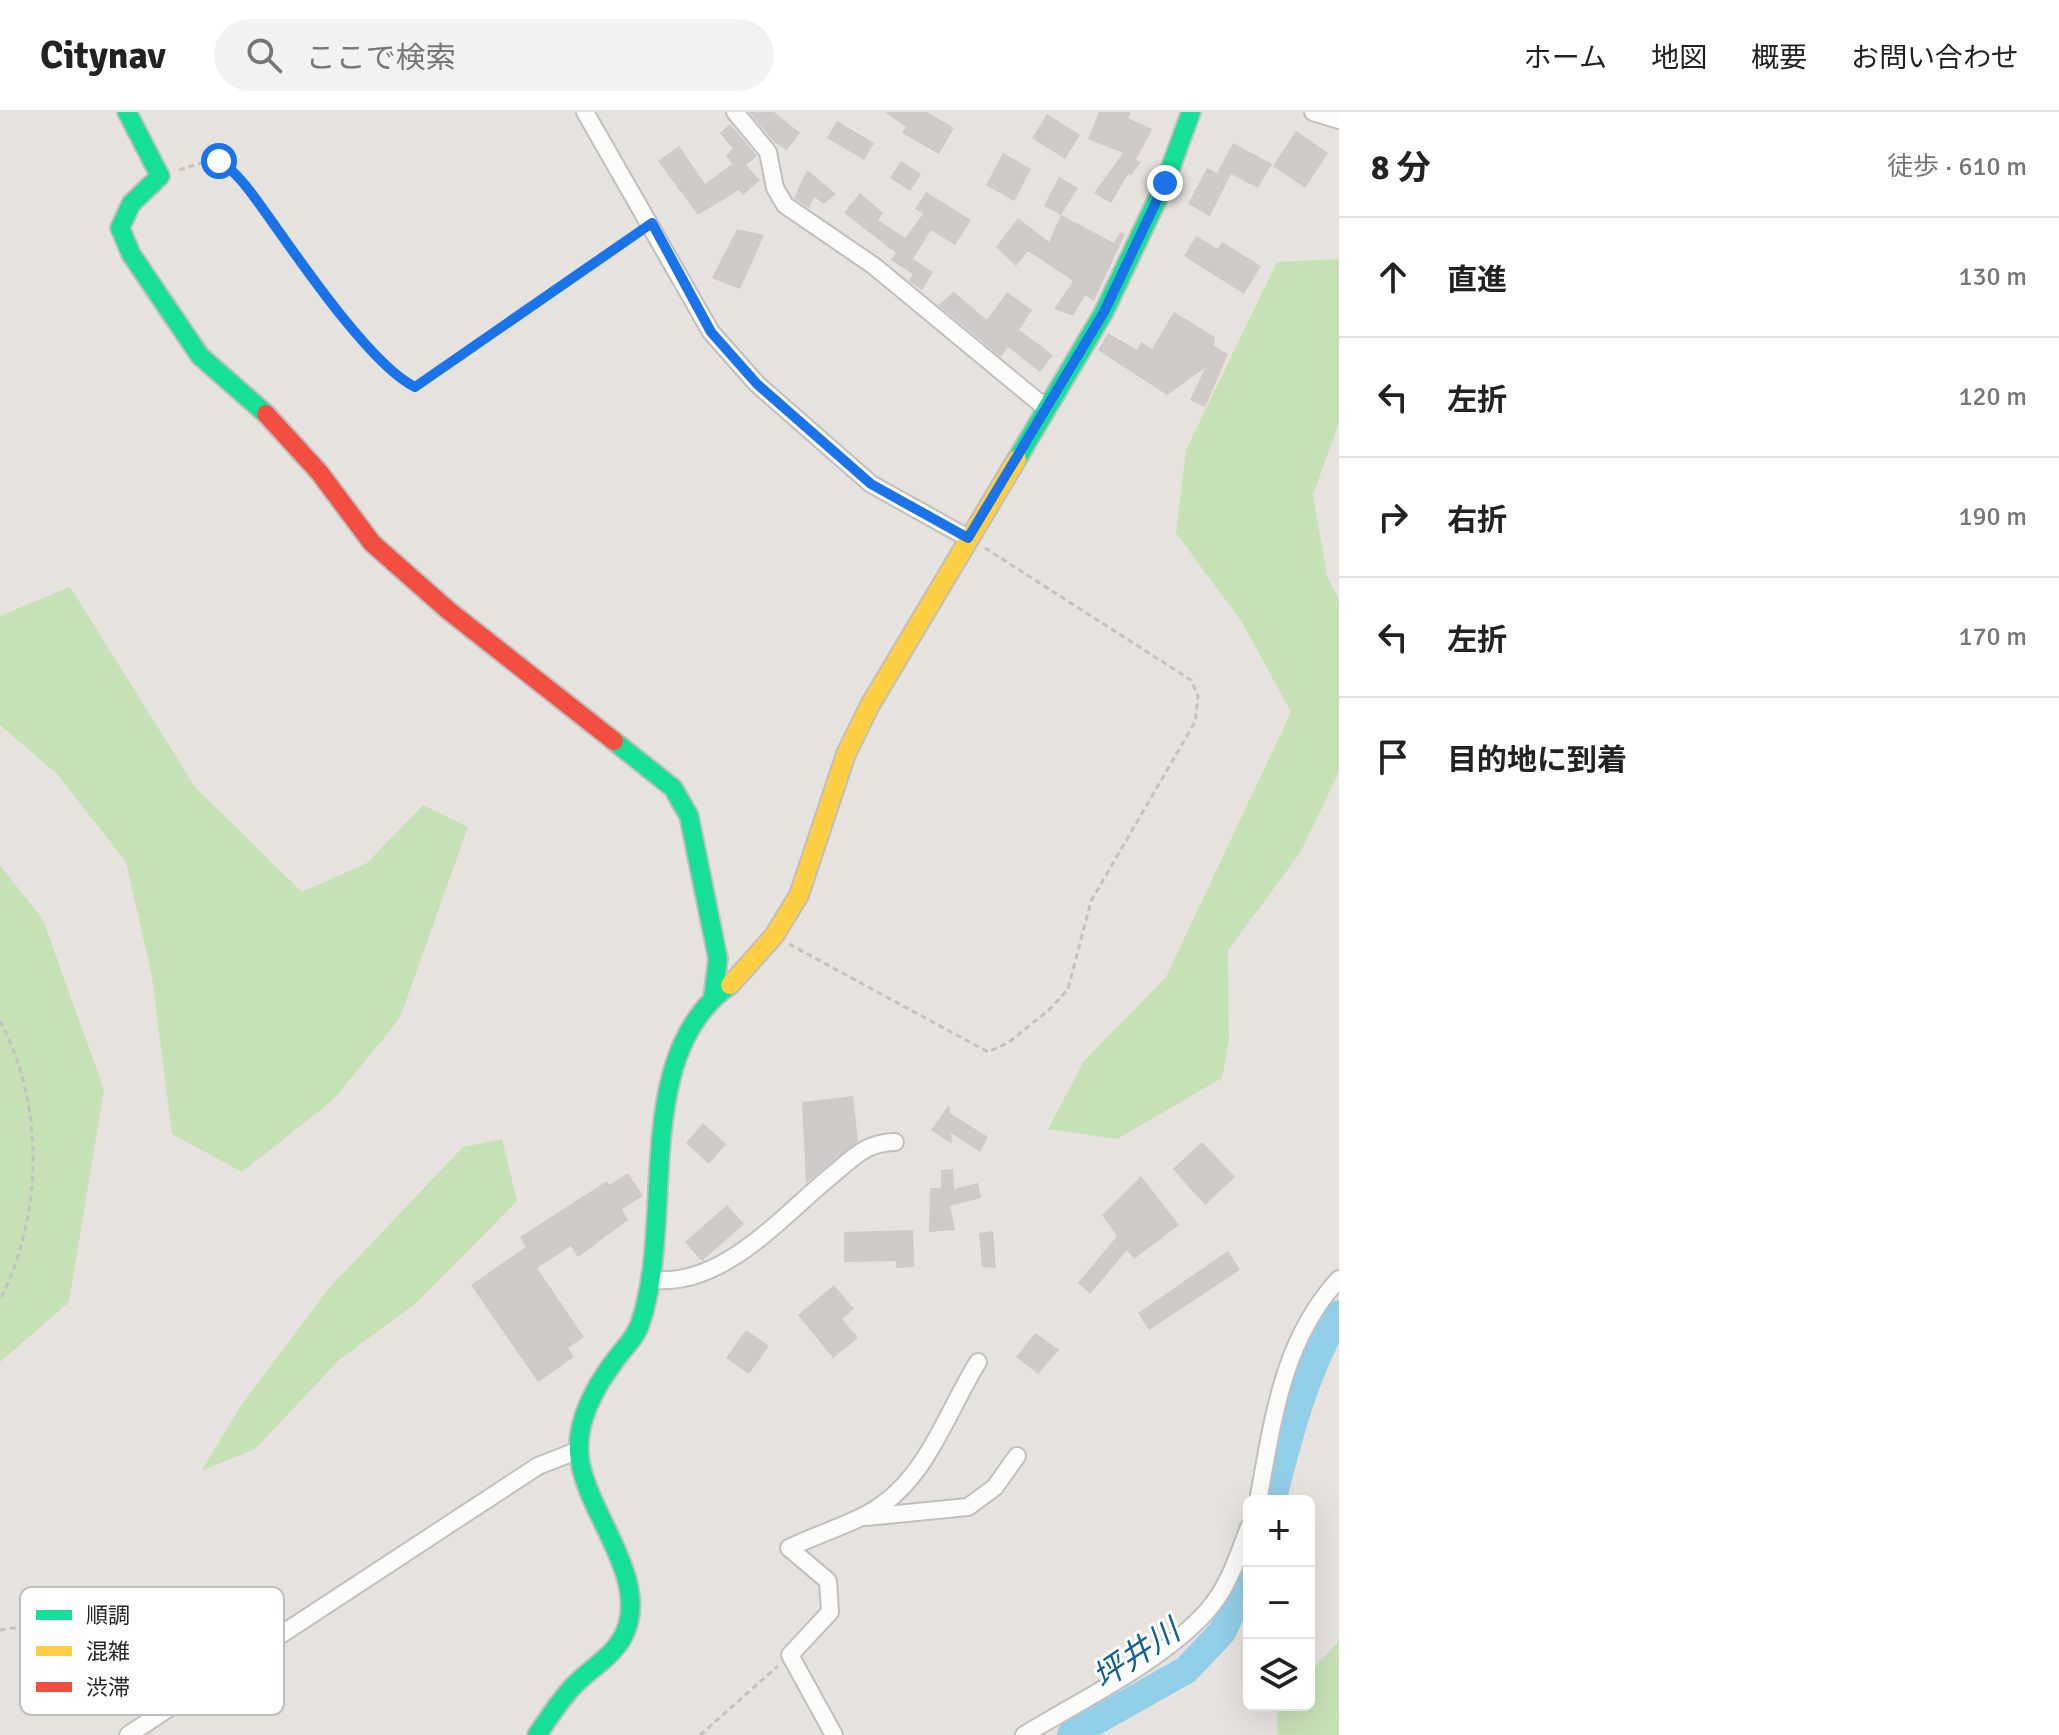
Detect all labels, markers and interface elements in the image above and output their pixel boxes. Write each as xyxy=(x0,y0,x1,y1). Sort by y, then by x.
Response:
search box xyxy=(214,19,774,91)
text: Citynav xyxy=(40,32,166,79)
icon: search xyxy=(242,33,286,77)
text: ここで検索 xyxy=(306,40,456,77)
text: ホーム xyxy=(1524,41,1607,75)
text: 地図 xyxy=(1651,41,1707,75)
text: 概要 xyxy=(1751,41,1807,75)
text: お問い合わせ xyxy=(1851,41,2019,75)
route start xyxy=(201,143,237,179)
text: 8 分 xyxy=(1371,147,1431,189)
text: 徒歩 · 610 m xyxy=(1887,151,2027,183)
route end xyxy=(1147,165,1183,201)
icon: ahead xyxy=(1371,255,1415,299)
text: 130 m xyxy=(1958,261,2027,293)
text: 直進 xyxy=(1447,262,1507,299)
icon: left xyxy=(1371,375,1415,419)
text: 120 m xyxy=(1958,381,2027,413)
text: 左折 xyxy=(1447,382,1507,419)
icon: right xyxy=(1371,495,1415,539)
text: 190 m xyxy=(1958,501,2027,533)
text: 右折 xyxy=(1447,502,1507,539)
icon: left xyxy=(1371,615,1415,659)
text: 170 m xyxy=(1958,621,2027,653)
text: 左折 xyxy=(1447,622,1507,659)
icon: arrive xyxy=(1371,735,1415,779)
text: 目的地に到着 xyxy=(1447,742,1627,779)
map controls xyxy=(1243,1495,1315,1711)
button: + xyxy=(1243,1495,1315,1567)
button: − xyxy=(1243,1567,1315,1639)
legend xyxy=(20,1587,284,1715)
text: 順調 xyxy=(86,1602,130,1629)
water label: 坪井川 xyxy=(1086,1610,1189,1697)
text: 混雑 xyxy=(86,1638,130,1665)
button: layers xyxy=(1243,1639,1315,1711)
text: 渋滞 xyxy=(86,1674,130,1701)

